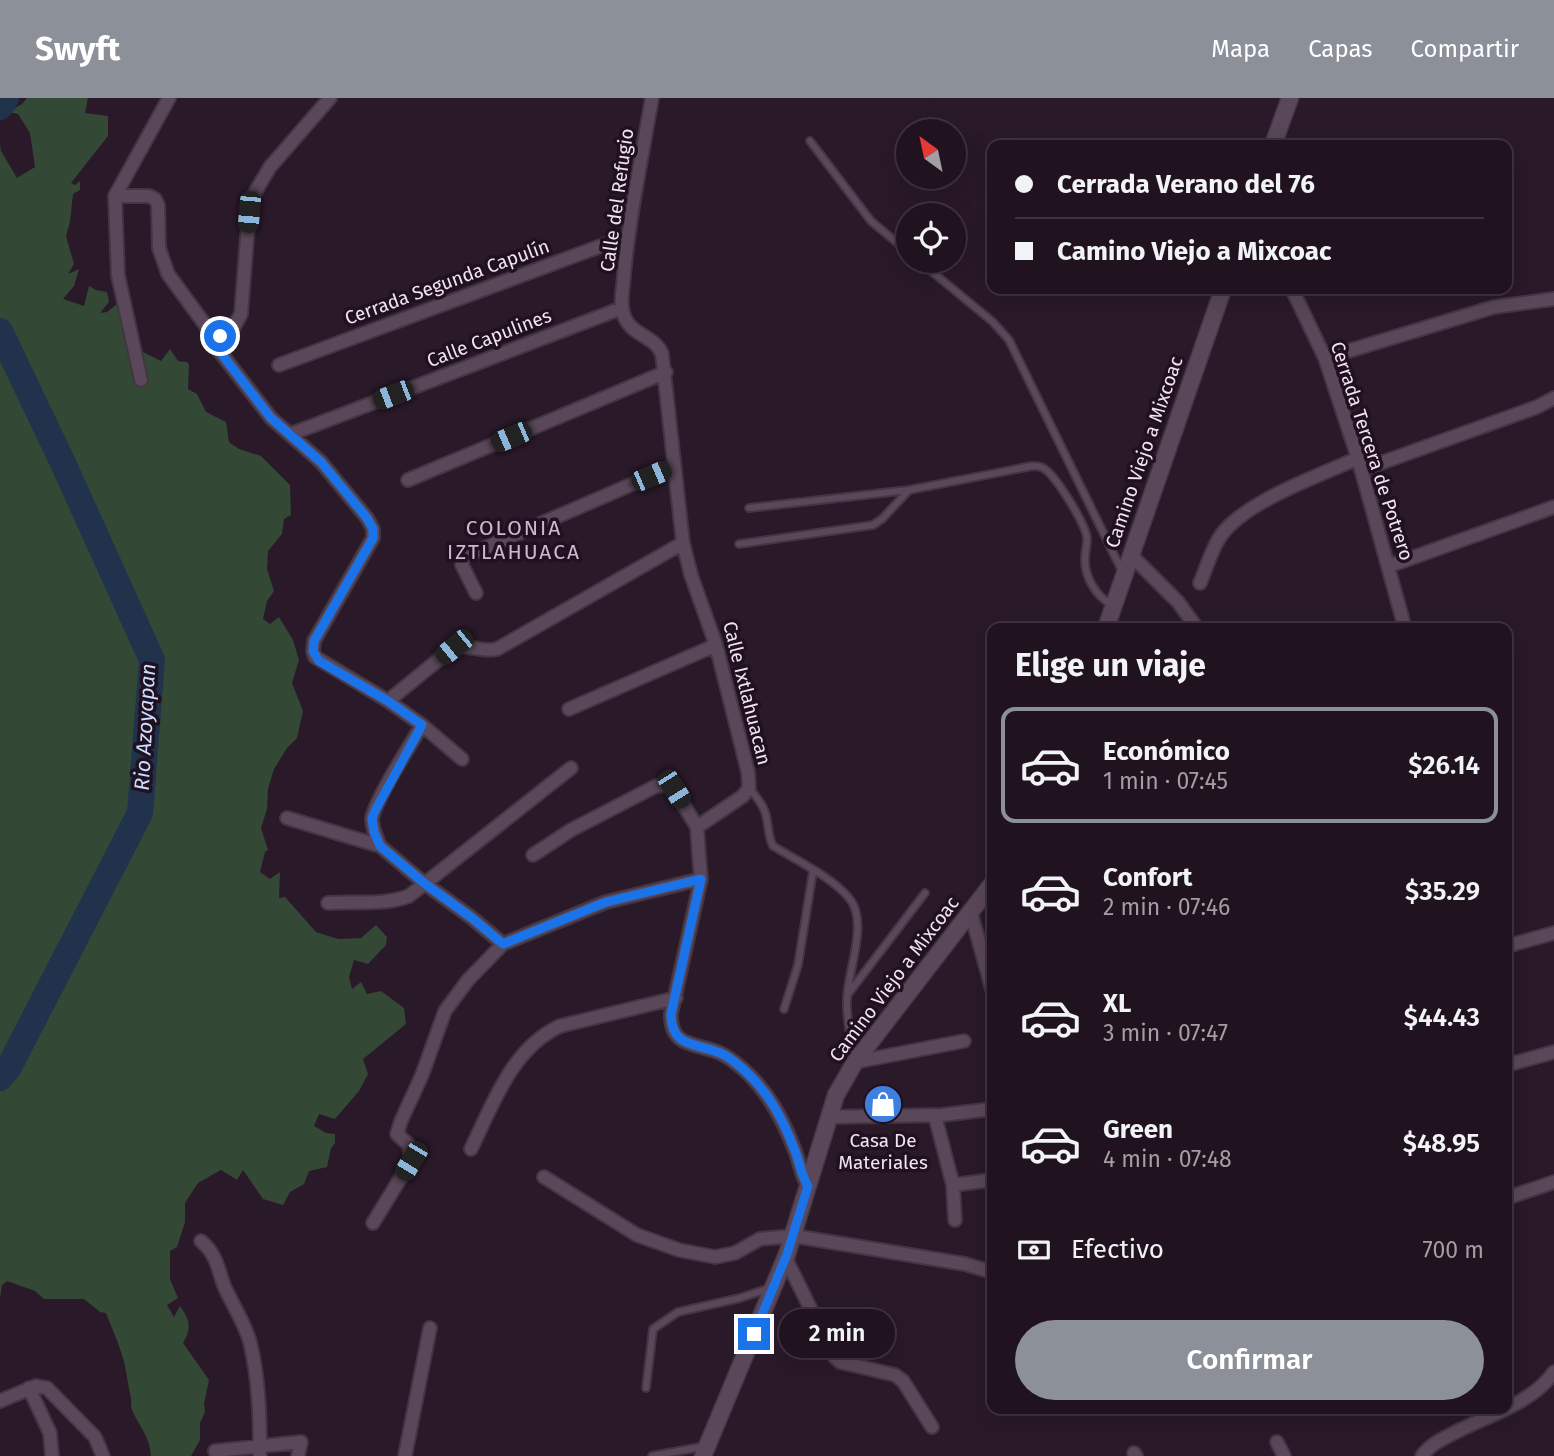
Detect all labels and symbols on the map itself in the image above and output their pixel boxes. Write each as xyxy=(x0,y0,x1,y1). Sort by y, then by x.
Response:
north arrow xyxy=(896,119,966,189)
street label: Calle del Refugio xyxy=(596,127,638,273)
car xyxy=(237,190,262,234)
street label: Cerrada Segunda Capulín xyxy=(341,234,553,330)
street label: Calle Capulines xyxy=(424,304,555,372)
route start xyxy=(204,320,236,352)
street label: Cerrada Tercera de Potrero xyxy=(1326,339,1418,563)
street label: Camino Viejo a Mixcoac xyxy=(1100,353,1188,551)
car xyxy=(370,378,417,412)
car xyxy=(488,419,535,455)
car xyxy=(628,458,675,494)
district label: COLONIA IZTLAHUACA xyxy=(447,515,581,565)
street label: Calle Ixtlahuacan xyxy=(718,619,776,767)
car xyxy=(432,626,477,668)
water label: Rio Azoyapan xyxy=(129,663,161,791)
car xyxy=(654,766,695,812)
street label: Camino Viejo a Mixcoac xyxy=(824,892,964,1066)
shop icon: Casa De Materiales xyxy=(862,1083,904,1125)
place label: Casa De Materiales xyxy=(838,1129,928,1174)
car xyxy=(392,1138,431,1184)
callout: 2 min xyxy=(778,1310,894,1358)
route end xyxy=(738,1318,770,1350)

